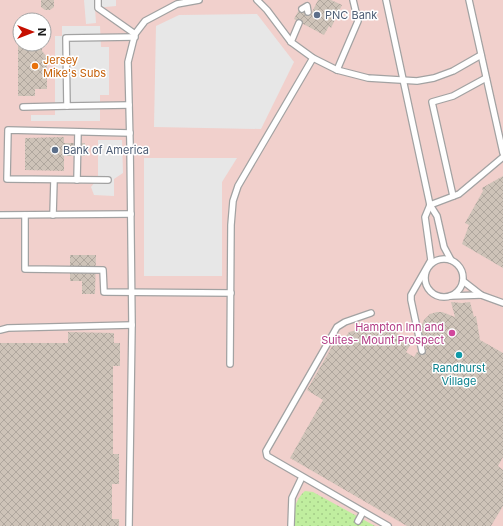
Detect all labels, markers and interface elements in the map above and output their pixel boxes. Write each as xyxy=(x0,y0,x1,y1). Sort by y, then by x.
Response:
place label: PNC Bank xyxy=(325,8,377,22)
marker: PNC Bank xyxy=(312,10,322,20)
north arrow xyxy=(12,12,52,52)
text: N xyxy=(35,28,49,36)
place label: Jersey Mike's Subs xyxy=(43,53,106,80)
marker: Jersey Mike's Subs xyxy=(30,61,40,71)
place label: Bank of America xyxy=(63,143,149,157)
marker: Bank of America xyxy=(50,145,60,155)
place label: Hampton Inn and Suites- Mount Prospect xyxy=(321,320,444,347)
marker: Hampton Inn and Suites- Mount Prospect xyxy=(447,328,457,338)
marker: Randhurst Village xyxy=(454,350,464,360)
place label: Randhurst Village xyxy=(433,361,486,388)

